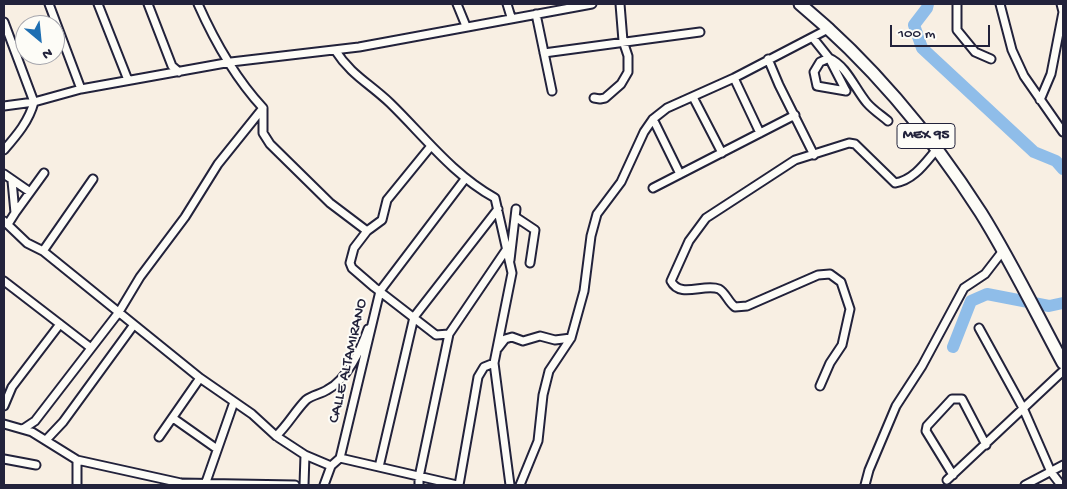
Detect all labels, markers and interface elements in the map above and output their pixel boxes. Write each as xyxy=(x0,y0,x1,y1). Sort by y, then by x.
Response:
north arrow xyxy=(15,15,65,65)
scale bar xyxy=(892,15,992,47)
text: 100 m xyxy=(898,25,935,43)
text: N xyxy=(39,43,55,62)
road number: MEX 95 xyxy=(897,124,955,148)
street label: CALLE ALTAMIRANO xyxy=(325,297,373,425)

